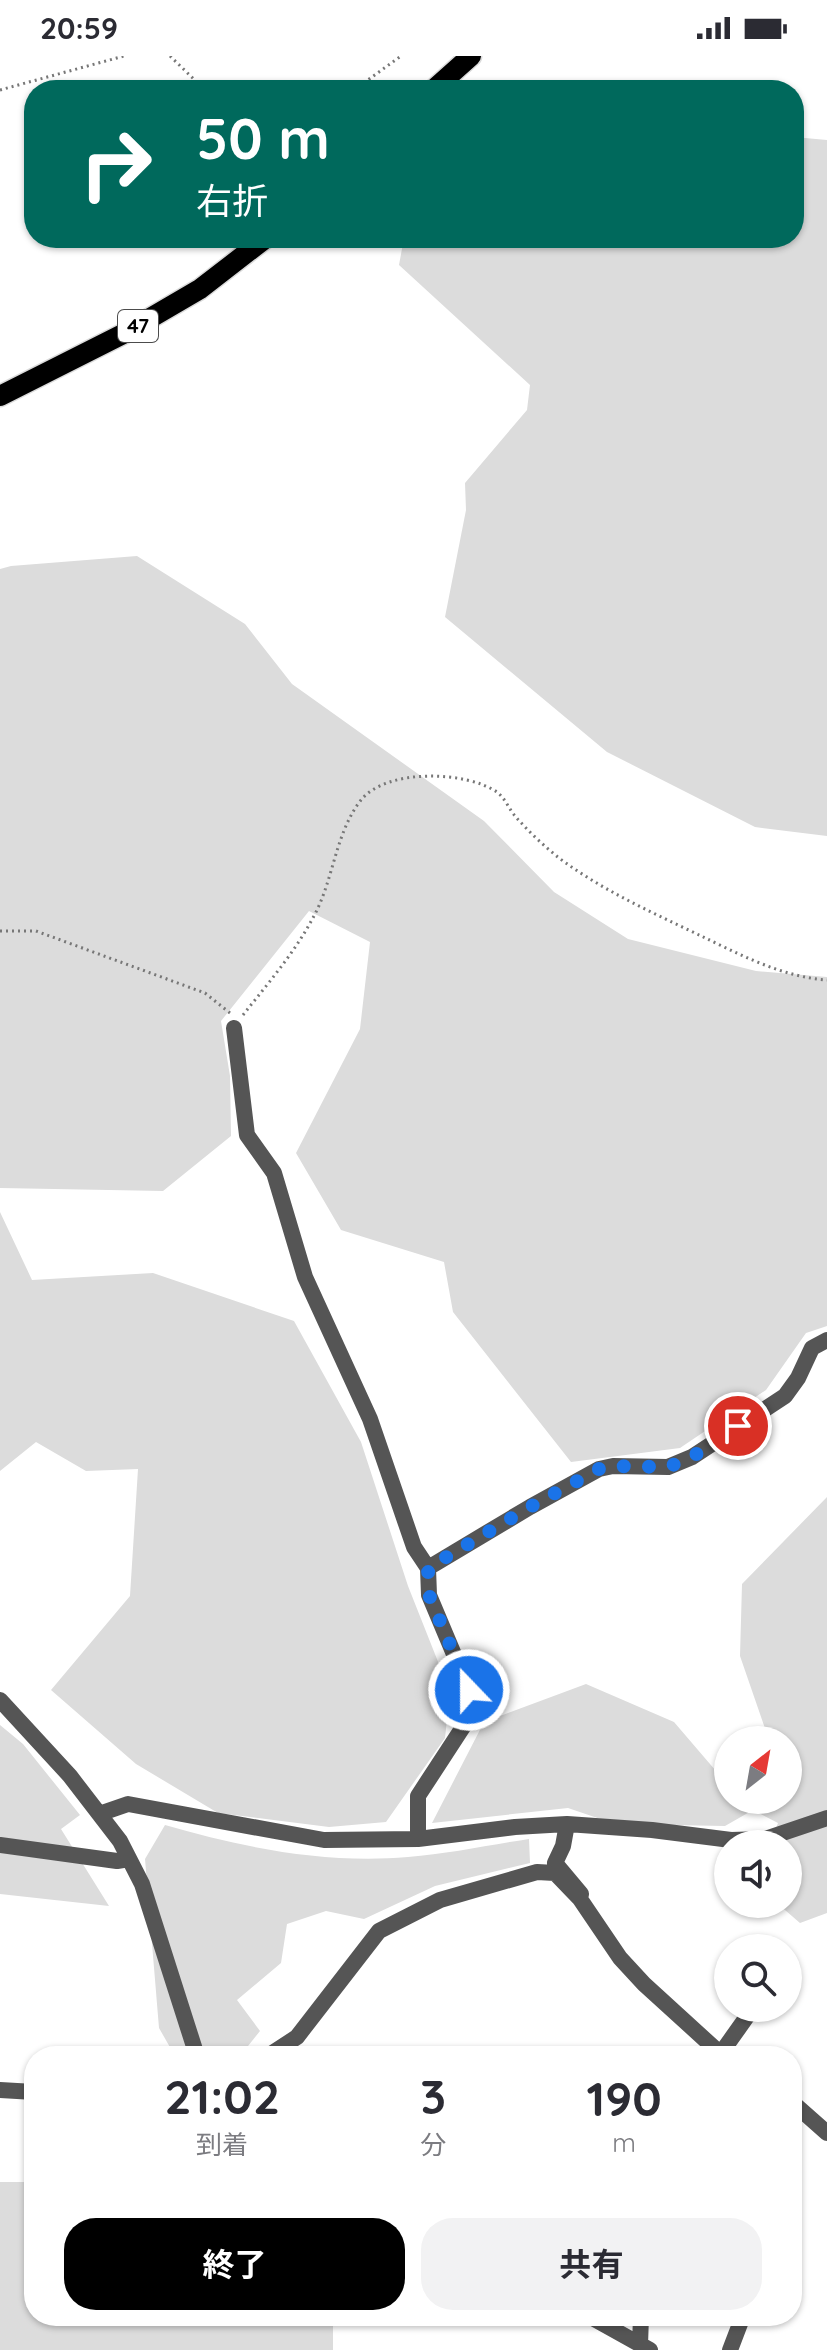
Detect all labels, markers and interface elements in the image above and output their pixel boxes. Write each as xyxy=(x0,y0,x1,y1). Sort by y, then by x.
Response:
text: 20:59 xyxy=(40,9,118,47)
text: 50 m xyxy=(196,103,330,173)
icon: right xyxy=(64,112,168,216)
text: 右折 xyxy=(196,178,268,223)
road number: 47 xyxy=(118,310,158,342)
pin xyxy=(704,1392,772,1460)
icon: arrive xyxy=(716,1404,760,1448)
position arrow xyxy=(427,1648,511,1732)
north arrow xyxy=(714,1726,802,1814)
map controls xyxy=(714,1726,802,2022)
button: sound xyxy=(714,1830,802,1918)
button: search xyxy=(714,1934,802,2022)
text: 21:02 xyxy=(164,2066,280,2126)
text: 3 xyxy=(420,2066,446,2126)
text: 190 xyxy=(586,2068,662,2128)
text: m xyxy=(612,2126,636,2159)
text: 到着 xyxy=(196,2128,248,2161)
text: 分 xyxy=(420,2128,446,2161)
button: 終了 xyxy=(64,2218,405,2310)
button: 共有 xyxy=(421,2218,762,2310)

